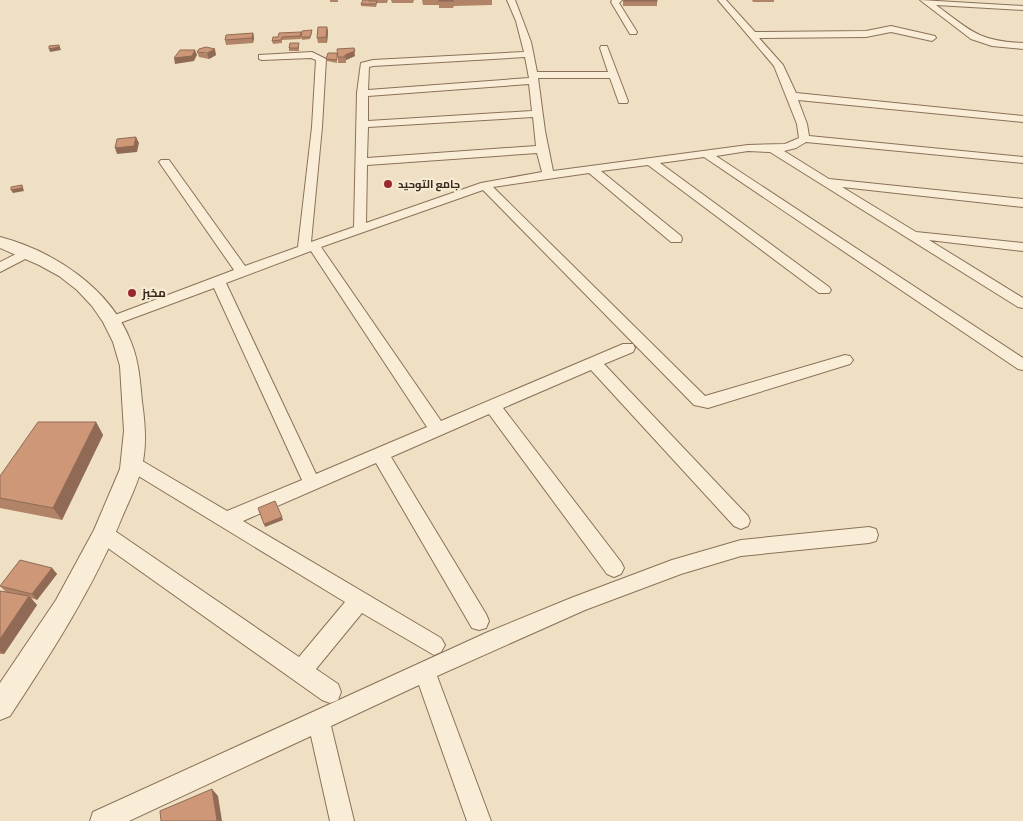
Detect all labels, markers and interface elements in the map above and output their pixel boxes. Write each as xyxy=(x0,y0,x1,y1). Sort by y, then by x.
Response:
place label: جامع التوحيد xyxy=(398,175,460,192)
marker: جامع التوحيد xyxy=(382,178,394,190)
place label: مخبز xyxy=(141,283,166,301)
marker: مخبز xyxy=(126,287,138,299)

